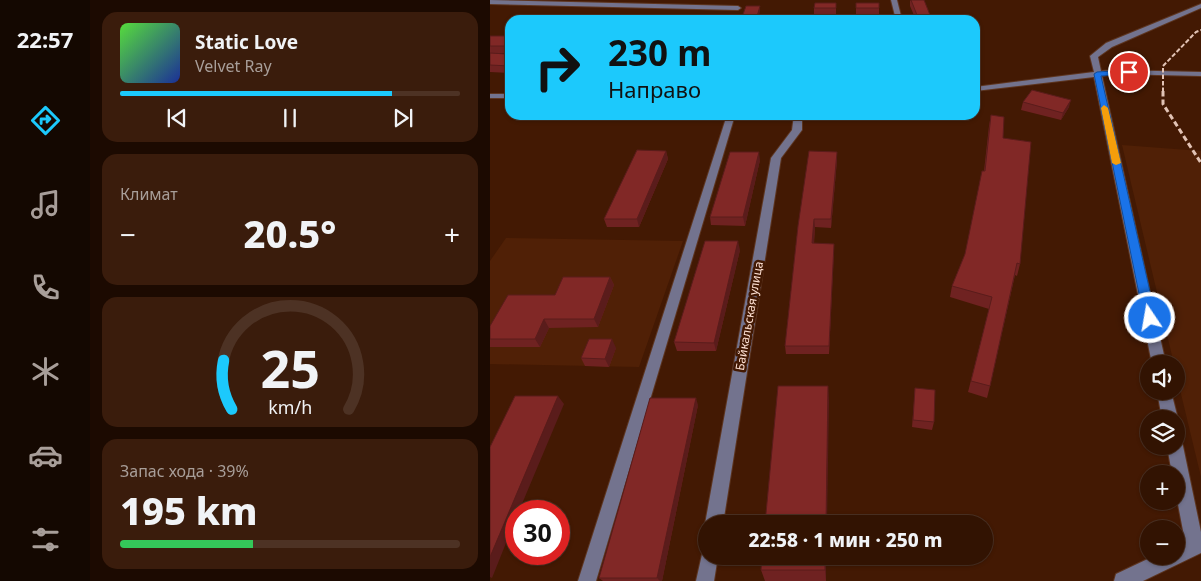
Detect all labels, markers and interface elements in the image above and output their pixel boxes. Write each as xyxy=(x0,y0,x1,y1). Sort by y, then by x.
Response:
text: 22:57 xyxy=(17,24,73,54)
text: Static Love xyxy=(195,29,298,55)
text: 230 m xyxy=(608,29,711,76)
icon: right xyxy=(525,35,590,100)
pin xyxy=(1108,51,1150,93)
text: Velvet Ray xyxy=(195,55,272,77)
icon: arrive xyxy=(1115,58,1143,86)
text: Направо xyxy=(608,74,701,104)
icon: directions xyxy=(28,103,63,138)
icon: previous xyxy=(163,104,191,132)
icon: pause xyxy=(276,104,304,132)
icon: next xyxy=(389,104,417,132)
text: Климат xyxy=(120,183,178,205)
icon: music xyxy=(28,187,63,222)
text: 20.5° xyxy=(244,207,336,259)
text: − xyxy=(120,215,136,253)
text: + xyxy=(444,215,460,253)
street label: Байкальская улица xyxy=(731,260,767,372)
icon: phone xyxy=(28,270,63,305)
position arrow xyxy=(1123,291,1175,343)
text: 25 xyxy=(260,332,320,403)
icon: climate xyxy=(28,354,63,389)
map controls xyxy=(1140,355,1185,565)
button: sound xyxy=(1140,355,1185,400)
text: km/h xyxy=(268,395,312,419)
button: layers xyxy=(1140,410,1185,455)
icon: car xyxy=(28,438,63,473)
text: Запас хода · 39% xyxy=(120,460,249,482)
button: + xyxy=(1140,465,1185,510)
text: 195 km xyxy=(120,484,258,536)
speed limit sign: 30 xyxy=(505,500,570,565)
button: − xyxy=(1140,520,1185,565)
icon: filters xyxy=(28,522,63,557)
text: 22:58 · 1 мин · 250 m xyxy=(749,527,942,553)

